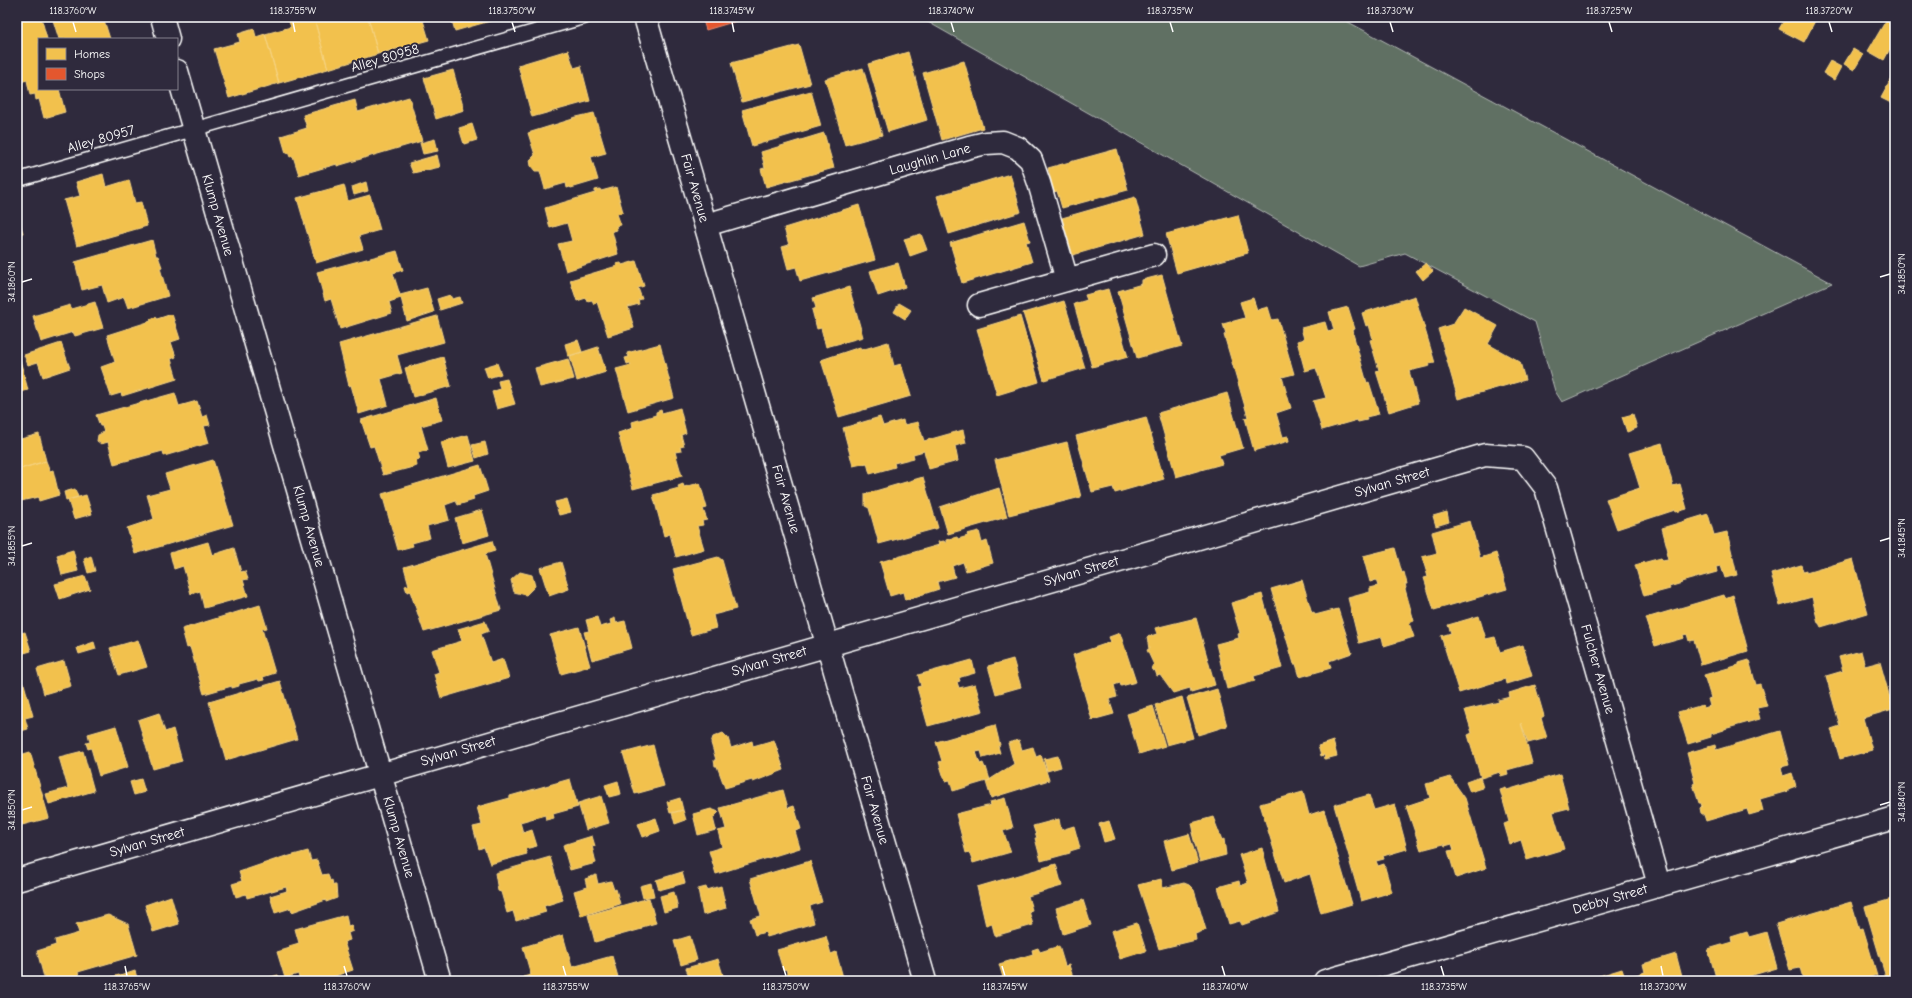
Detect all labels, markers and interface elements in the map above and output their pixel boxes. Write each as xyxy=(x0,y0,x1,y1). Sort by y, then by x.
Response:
text: 118.3760°W xyxy=(50,5,97,17)
text: 118.3755°W xyxy=(270,5,317,17)
text: 118.3750°W xyxy=(488,5,536,17)
text: 118.3745°W xyxy=(710,5,755,17)
text: 118.3740°W xyxy=(928,5,974,17)
text: 118.3735°W xyxy=(1147,5,1193,17)
text: 118.3730°W xyxy=(1367,5,1414,17)
text: 118.3725°W xyxy=(1586,5,1632,17)
text: 118.3720°W xyxy=(1806,5,1853,17)
legend xyxy=(38,38,178,90)
street label: Alley 80958 xyxy=(349,40,421,76)
text: Homes xyxy=(74,47,110,61)
text: Shops xyxy=(74,67,105,81)
street label: Alley 80957 xyxy=(65,121,137,157)
street label: Laughlin Lane xyxy=(888,139,972,179)
street label: Fair Avenue xyxy=(677,152,713,224)
street label: Klump Avenue xyxy=(198,172,238,258)
text: 34.1850°N xyxy=(1896,253,1908,295)
text: 34.1860°N xyxy=(6,261,18,303)
street label: Fair Avenue xyxy=(768,463,804,535)
street label: Sylvan Street xyxy=(1352,463,1432,501)
street label: Klump Avenue xyxy=(289,483,329,569)
text: 34.1845°N xyxy=(1896,518,1908,558)
text: 34.1855°N xyxy=(6,526,18,566)
street label: Sylvan Street xyxy=(1041,552,1121,590)
street label: Fulcher Avenue xyxy=(1577,622,1619,716)
street label: Sylvan Street xyxy=(729,642,809,680)
street label: Sylvan Street xyxy=(418,732,498,770)
street label: Fair Avenue xyxy=(857,774,893,846)
text: 34.1840°N xyxy=(1896,782,1908,822)
text: 34.1850°N xyxy=(6,789,18,831)
street label: Klump Avenue xyxy=(379,794,419,880)
street label: Sylvan Street xyxy=(107,823,187,861)
street label: Debby Street xyxy=(1571,880,1650,918)
text: 118.3765°W xyxy=(104,981,150,993)
text: 118.3760°W xyxy=(324,981,371,993)
text: 118.3755°W xyxy=(543,981,590,993)
text: 118.3750°W xyxy=(762,981,810,993)
text: 118.3745°W xyxy=(983,981,1028,993)
text: 118.3740°W xyxy=(1202,981,1248,993)
text: 118.3735°W xyxy=(1421,981,1467,993)
text: 118.3730°W xyxy=(1640,981,1687,993)

